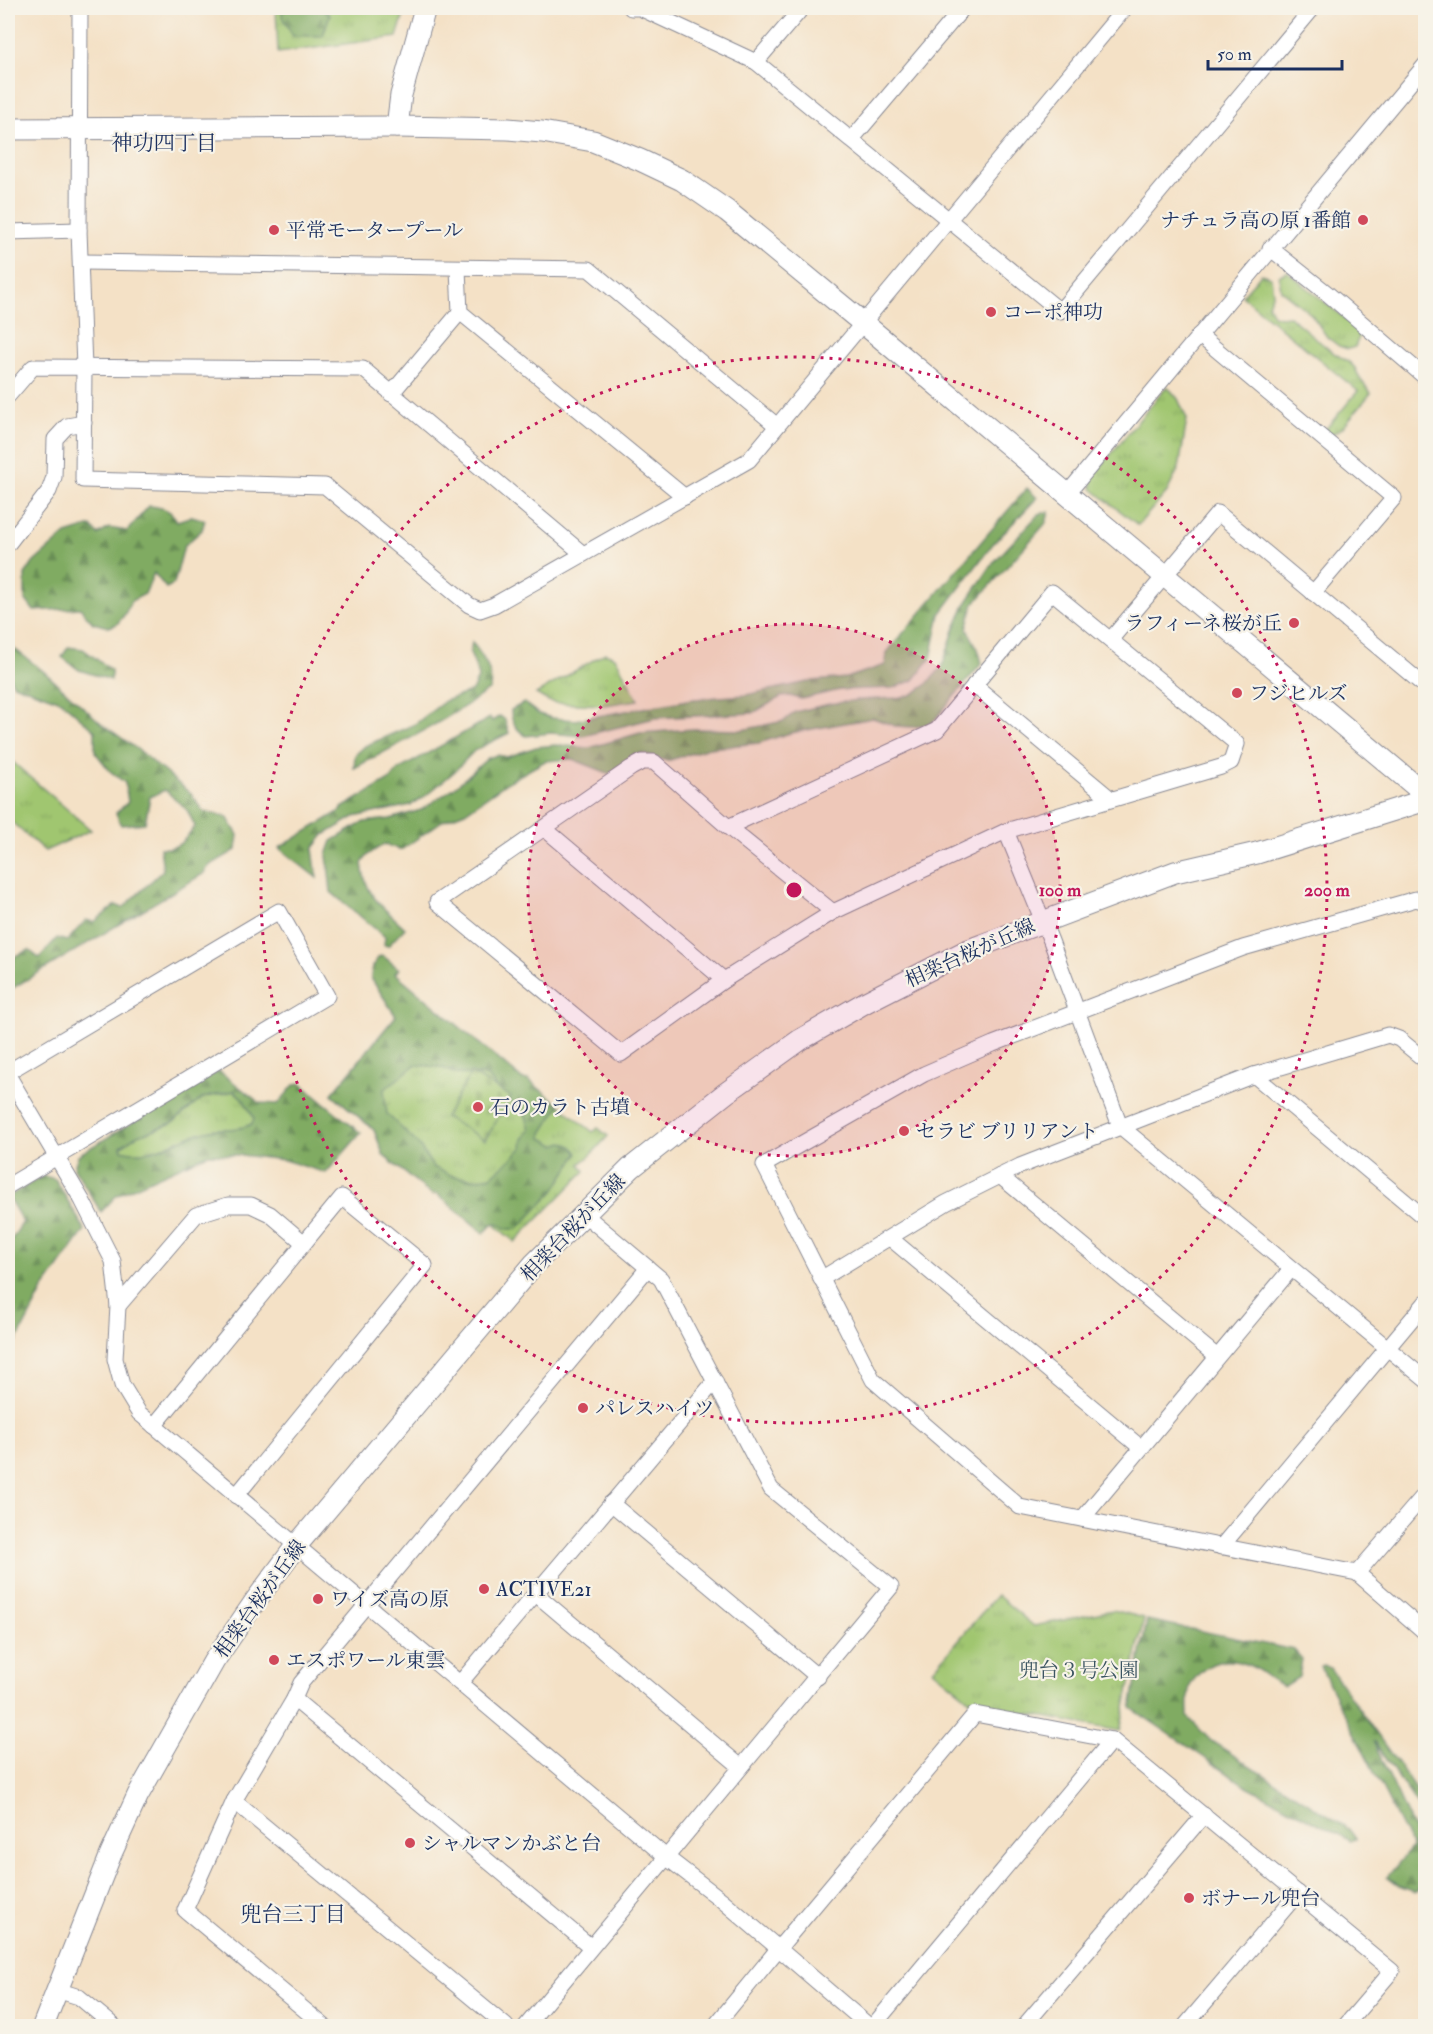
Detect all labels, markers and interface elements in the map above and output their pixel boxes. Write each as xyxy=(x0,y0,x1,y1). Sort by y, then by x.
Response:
scale bar xyxy=(1208,33,1342,71)
text: 50 m xyxy=(1217,43,1252,66)
district label: 神功四丁目 xyxy=(112,130,217,157)
place label: ナチュラ高の原 1番館 xyxy=(1160,208,1351,233)
marker: ナチュラ高の原 1番館 xyxy=(1356,213,1370,227)
place label: 平常モータープール xyxy=(286,218,463,243)
marker: 平常モータープール xyxy=(267,223,281,237)
place label: コーポ神功 xyxy=(1003,300,1103,325)
marker: コーポ神功 xyxy=(984,305,998,319)
place label: ラフィーネ桜が丘 xyxy=(1125,611,1282,636)
marker: ラフィーネ桜が丘 xyxy=(1287,616,1301,630)
place label: フジヒルズ xyxy=(1249,681,1348,706)
marker: フジヒルズ xyxy=(1230,686,1244,700)
text: 100 m xyxy=(1039,879,1082,902)
text: 200 m xyxy=(1304,879,1351,902)
centre of rings xyxy=(784,880,804,900)
street label: 相楽台桜が丘線 xyxy=(901,913,1039,993)
place label: 石のカラト古墳 xyxy=(490,1095,630,1120)
marker: 石のカラト古墳 xyxy=(471,1100,485,1114)
place label: セラビ ブリリアント xyxy=(916,1119,1099,1144)
marker: セラビ ブリリアント xyxy=(897,1124,911,1138)
street label: 相楽台桜が丘線 xyxy=(515,1169,631,1287)
place label: パレスハイツ xyxy=(595,1396,714,1421)
marker: パレスハイツ xyxy=(576,1401,590,1415)
street label: 相楽台桜が丘線 xyxy=(209,1535,311,1663)
place label: ACTIVE21 xyxy=(495,1577,592,1602)
marker: ACTIVE21 xyxy=(477,1582,491,1596)
place label: ワイズ高の原 xyxy=(330,1587,449,1612)
marker: ワイズ高の原 xyxy=(311,1592,325,1606)
place label: エスポワール東雲 xyxy=(286,1648,446,1673)
marker: エスポワール東雲 xyxy=(267,1653,281,1667)
park label: 兜台３号公園 xyxy=(1019,1658,1139,1683)
place label: シャルマンかぶと台 xyxy=(422,1831,602,1856)
marker: シャルマンかぶと台 xyxy=(403,1836,417,1850)
place label: ボナール兜台 xyxy=(1201,1886,1321,1911)
marker: ボナール兜台 xyxy=(1182,1891,1196,1905)
district label: 兜台三丁目 xyxy=(241,1901,346,1928)

